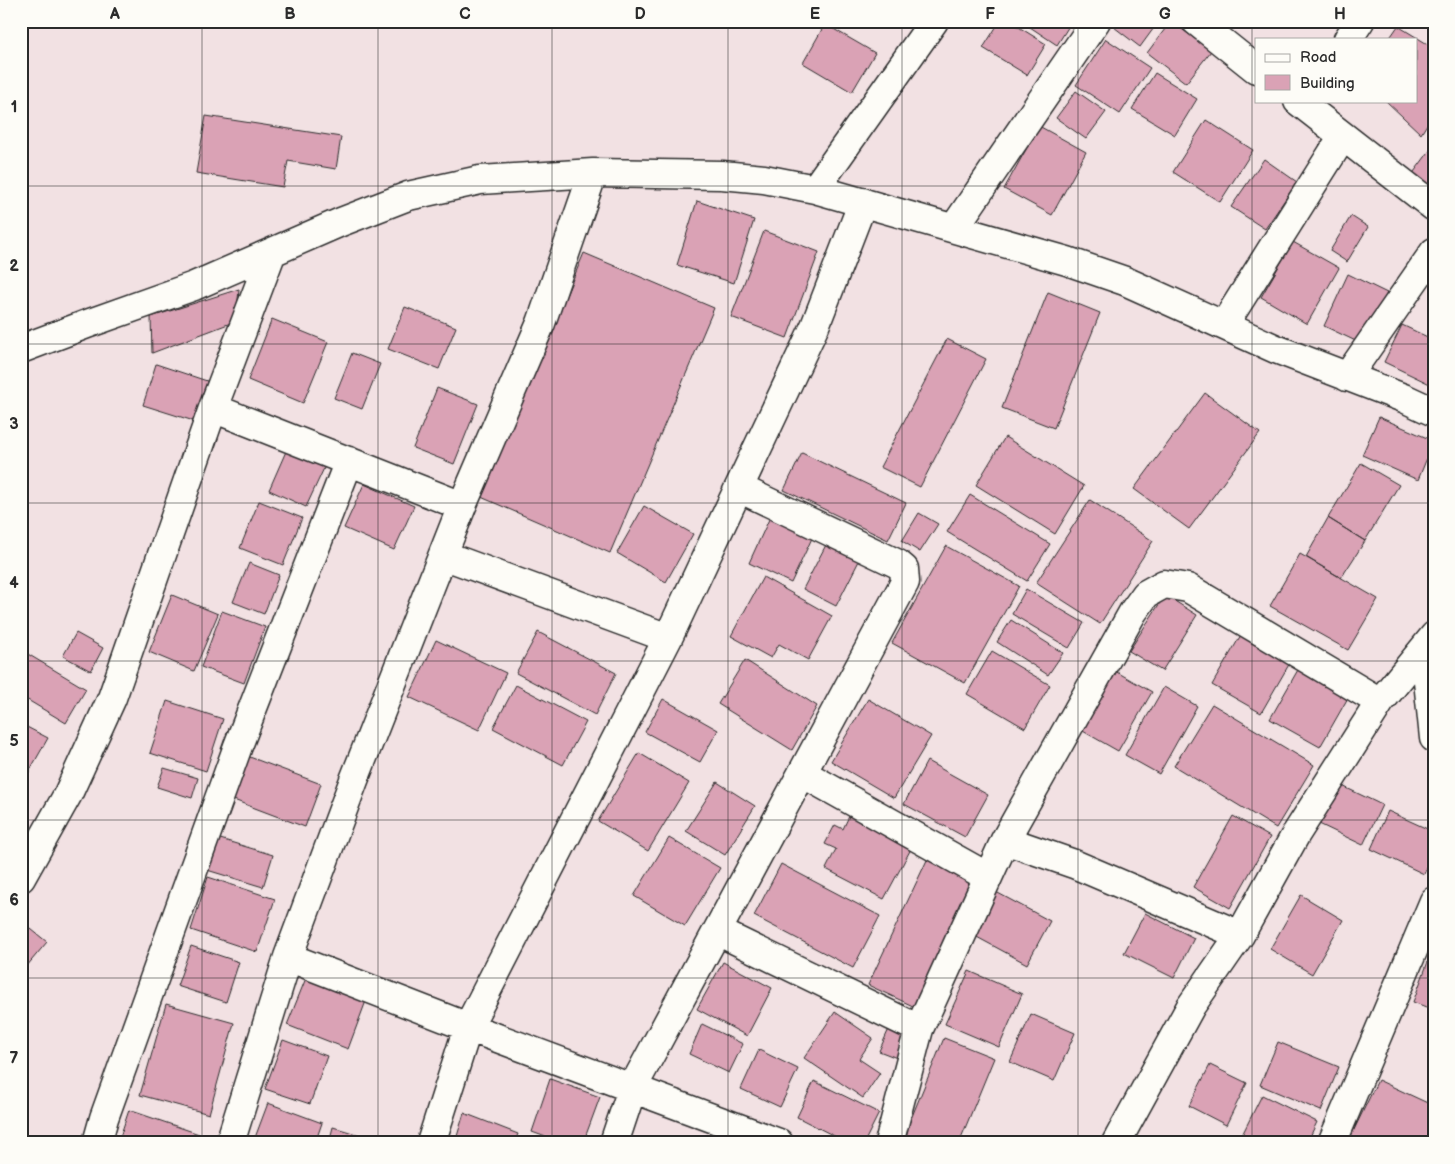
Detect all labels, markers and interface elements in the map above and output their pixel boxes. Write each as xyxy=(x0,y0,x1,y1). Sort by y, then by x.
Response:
text: A xyxy=(109,5,120,24)
text: B xyxy=(284,5,296,24)
text: C xyxy=(459,5,471,24)
text: D xyxy=(634,5,646,24)
text: E xyxy=(810,5,820,24)
text: F xyxy=(985,5,995,24)
text: G xyxy=(1159,5,1171,24)
text: H xyxy=(1334,5,1346,24)
legend xyxy=(1255,38,1418,102)
text: Road xyxy=(1300,48,1336,67)
text: Building xyxy=(1300,74,1355,93)
text: 1 xyxy=(11,98,17,117)
text: 2 xyxy=(9,257,19,276)
text: 3 xyxy=(9,415,19,434)
text: 4 xyxy=(9,574,19,593)
text: 5 xyxy=(9,732,19,751)
text: 6 xyxy=(9,891,19,910)
text: 7 xyxy=(10,1049,19,1068)

